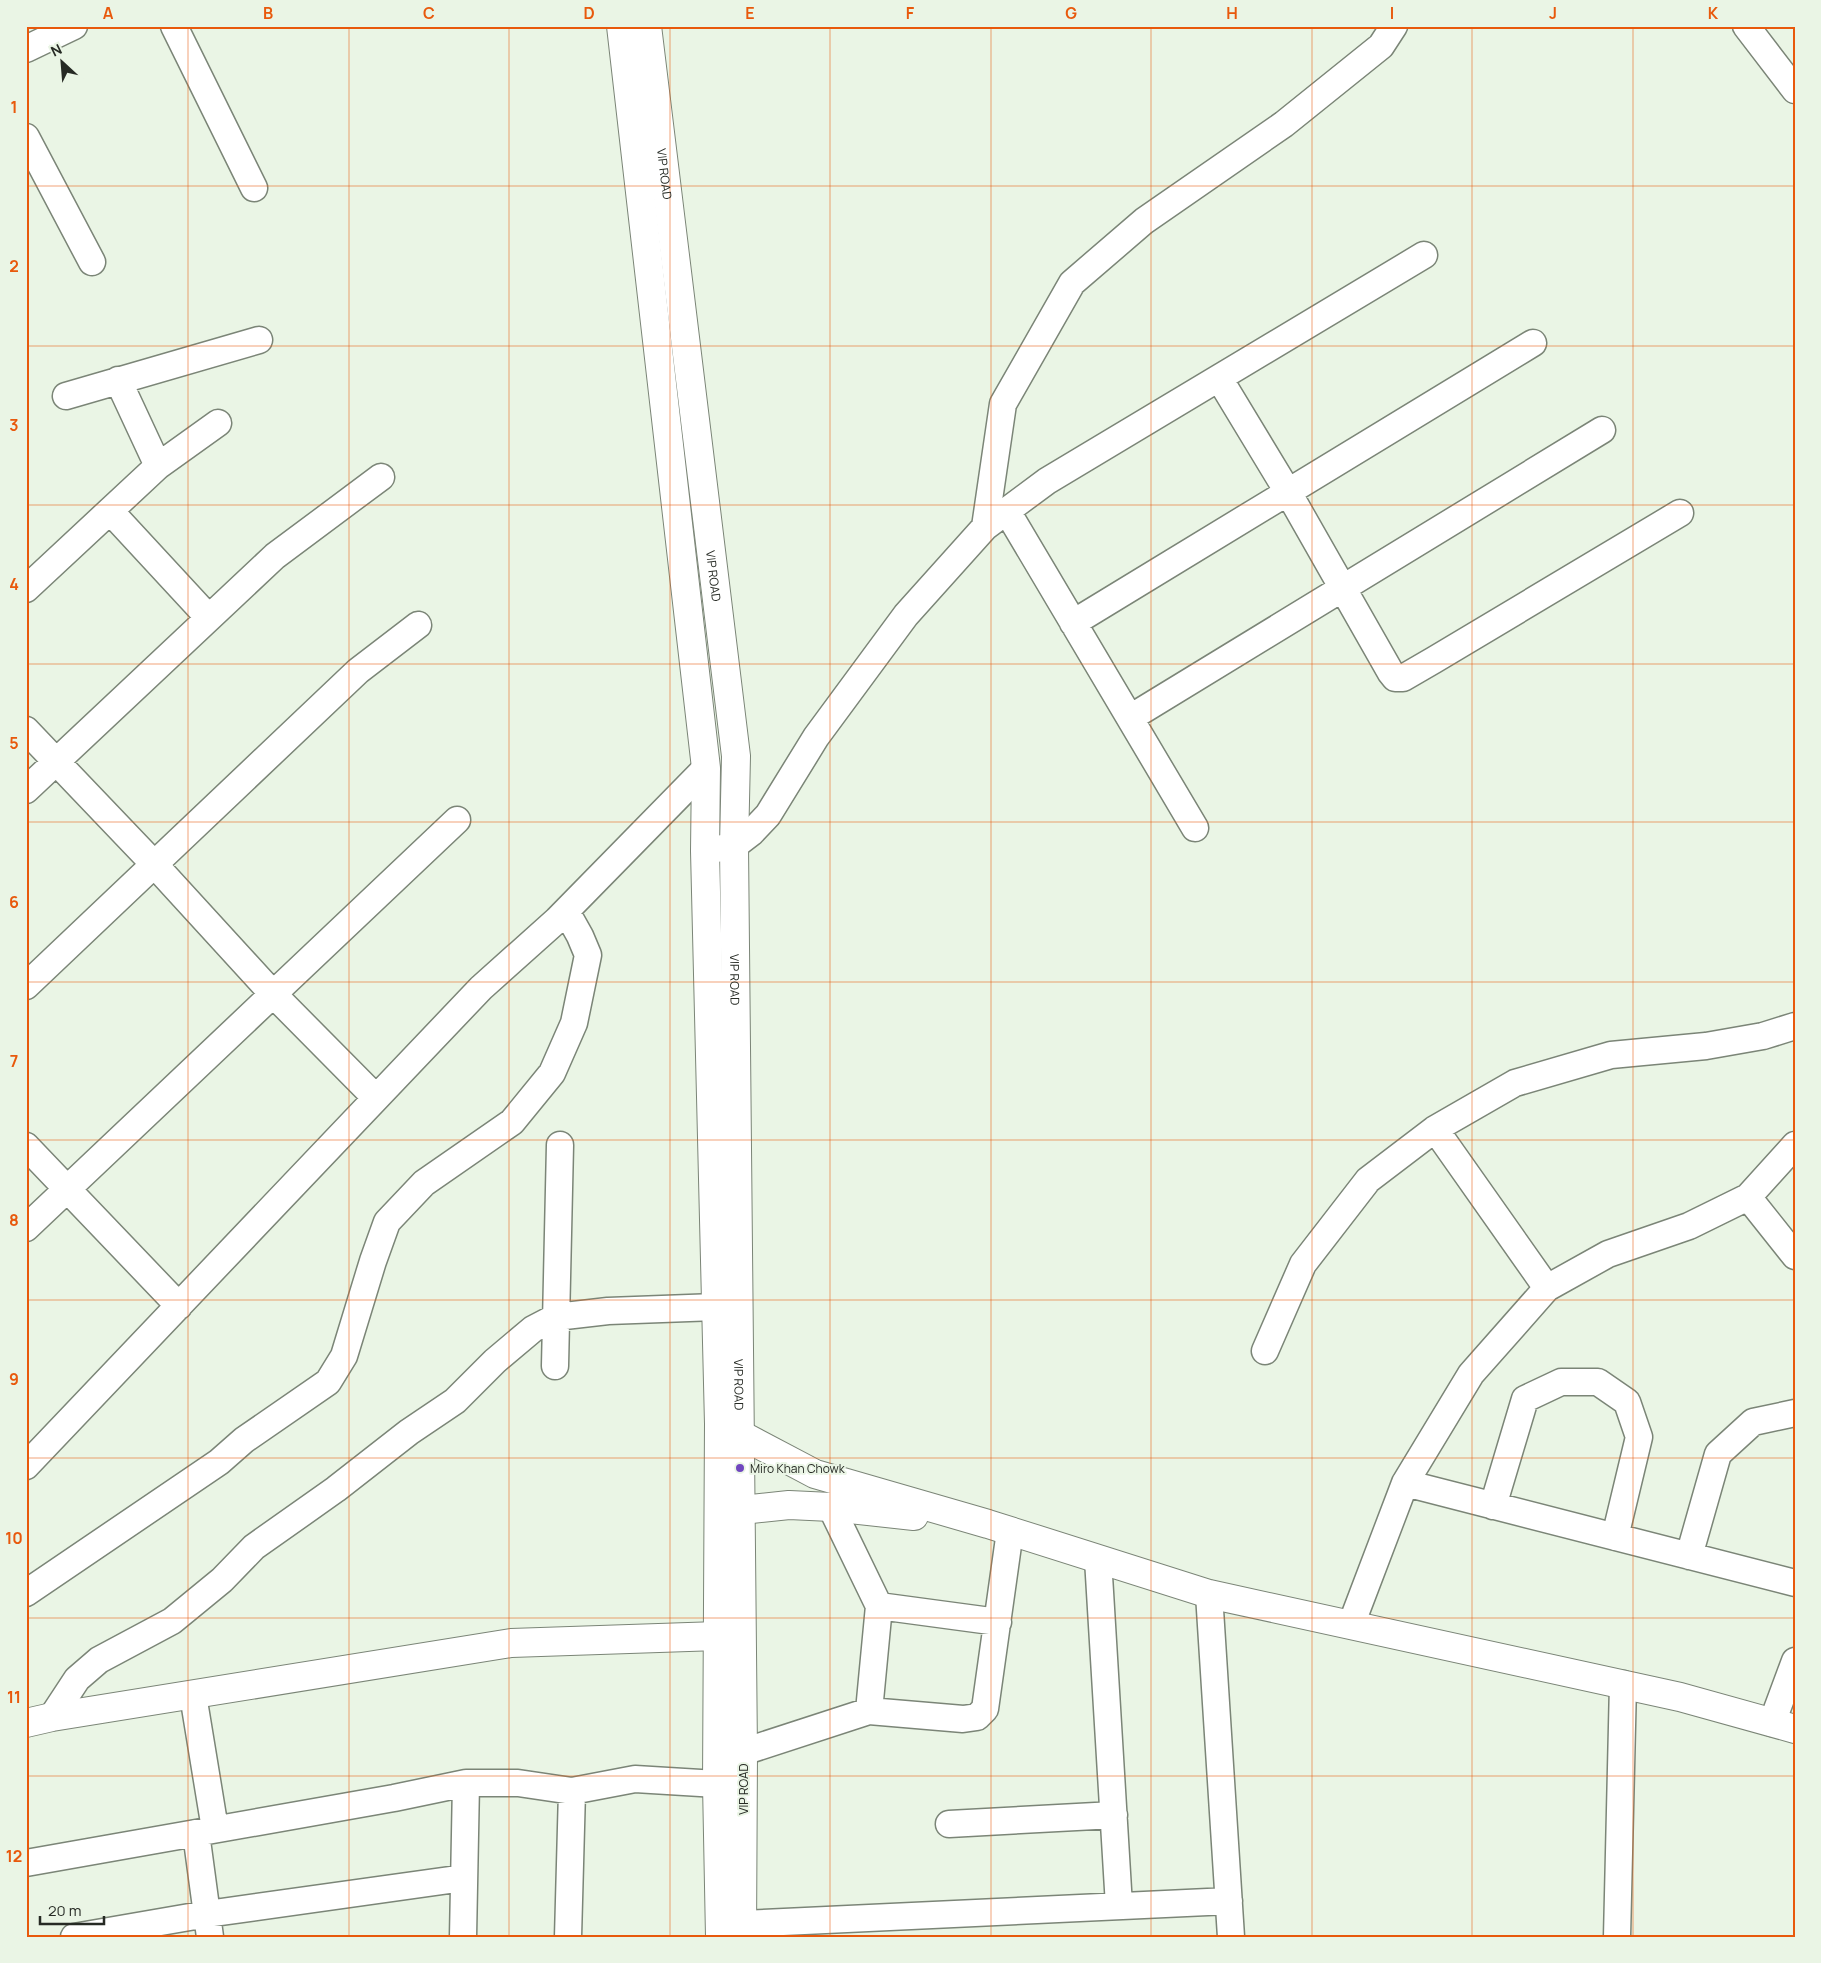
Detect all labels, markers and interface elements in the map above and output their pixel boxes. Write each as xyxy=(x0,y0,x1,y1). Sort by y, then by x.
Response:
text: A xyxy=(103,2,114,24)
text: B xyxy=(263,2,273,24)
text: C xyxy=(423,2,435,24)
text: D xyxy=(583,2,595,24)
text: E xyxy=(745,2,755,24)
text: F xyxy=(906,2,915,24)
text: G xyxy=(1065,2,1077,24)
text: H xyxy=(1226,2,1238,24)
text: I xyxy=(1390,2,1394,24)
text: J xyxy=(1549,2,1557,24)
text: K xyxy=(1708,2,1719,24)
north arrow xyxy=(38,38,88,88)
text: N xyxy=(47,39,65,61)
text: 1 xyxy=(10,96,18,118)
street label: VIP ROAD xyxy=(653,147,677,200)
text: 2 xyxy=(9,255,19,277)
text: 3 xyxy=(9,414,19,436)
street label: VIP ROAD xyxy=(702,549,726,602)
text: 4 xyxy=(9,573,19,595)
text: 5 xyxy=(9,732,19,754)
text: 6 xyxy=(9,891,19,913)
street label: VIP ROAD xyxy=(727,954,744,1005)
text: 7 xyxy=(10,1050,18,1072)
text: 8 xyxy=(9,1209,19,1231)
street label: VIP ROAD xyxy=(731,1359,748,1410)
text: 9 xyxy=(9,1368,19,1390)
place label: Miro Khan Chowk xyxy=(750,1460,846,1477)
marker: Miro Khan Chowk xyxy=(734,1462,746,1474)
text: 10 xyxy=(5,1527,23,1549)
text: 11 xyxy=(7,1686,21,1708)
street label: VIP ROAD xyxy=(735,1763,752,1815)
text: 12 xyxy=(6,1845,22,1867)
scale bar xyxy=(40,1893,104,1925)
text: 20 m xyxy=(48,1900,81,1921)

